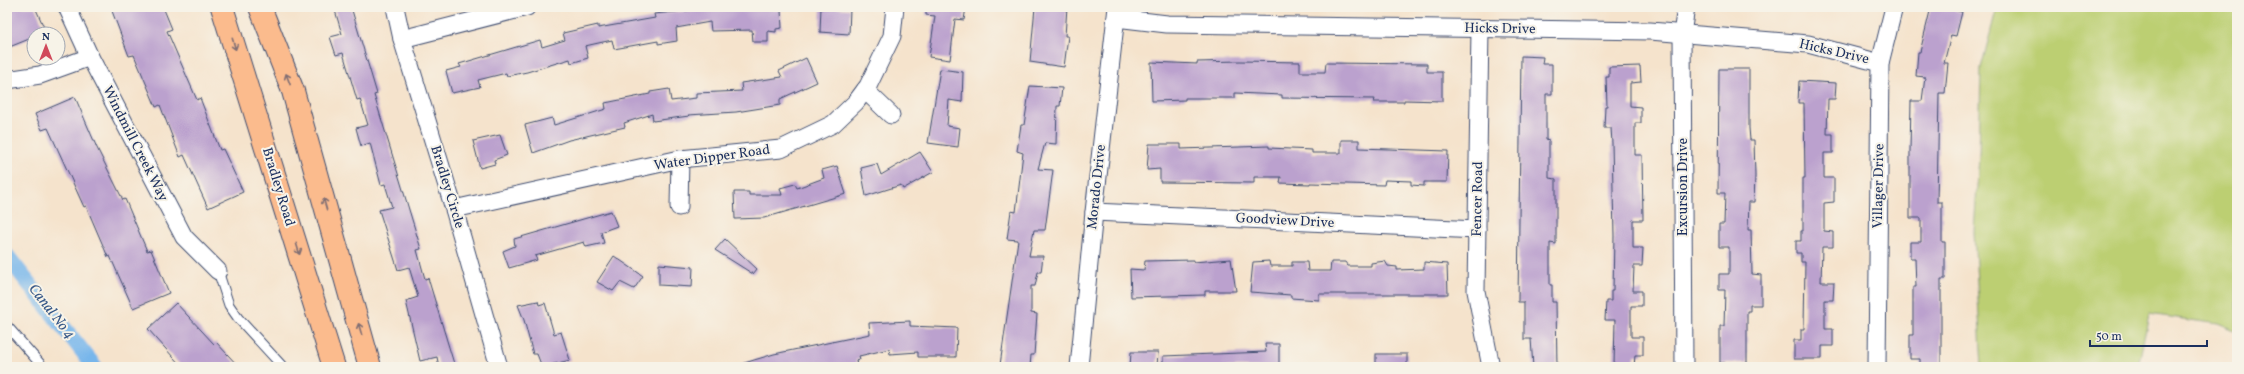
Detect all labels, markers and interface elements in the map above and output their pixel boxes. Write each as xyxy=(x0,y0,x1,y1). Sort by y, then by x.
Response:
street label: Hicks Drive xyxy=(1464,19,1536,39)
north arrow xyxy=(26,26,66,66)
text: N xyxy=(42,30,50,45)
street label: Hicks Drive xyxy=(1797,35,1871,69)
one-way arrow xyxy=(231,38,238,51)
one-way arrow xyxy=(284,74,292,86)
street label: Windmill Creek Way xyxy=(98,83,173,205)
street label: Excursion Drive xyxy=(1674,137,1693,236)
street label: Water Dipper Road xyxy=(653,140,771,176)
street label: Bradley Circle xyxy=(425,143,469,231)
street label: Morado Drive xyxy=(1083,143,1111,230)
street label: Villager Drive xyxy=(1869,143,1889,229)
street label: Bradley Road xyxy=(257,145,299,229)
street label: Fencer Road xyxy=(1468,161,1488,237)
one-way arrow xyxy=(321,198,328,211)
street label: Goodview Drive xyxy=(1235,209,1335,233)
one-way arrow xyxy=(294,242,302,254)
water label: Canal No 4 xyxy=(23,280,79,344)
scale bar xyxy=(2090,322,2207,348)
one-way arrow xyxy=(356,323,363,336)
text: 50 m xyxy=(2096,329,2122,345)

